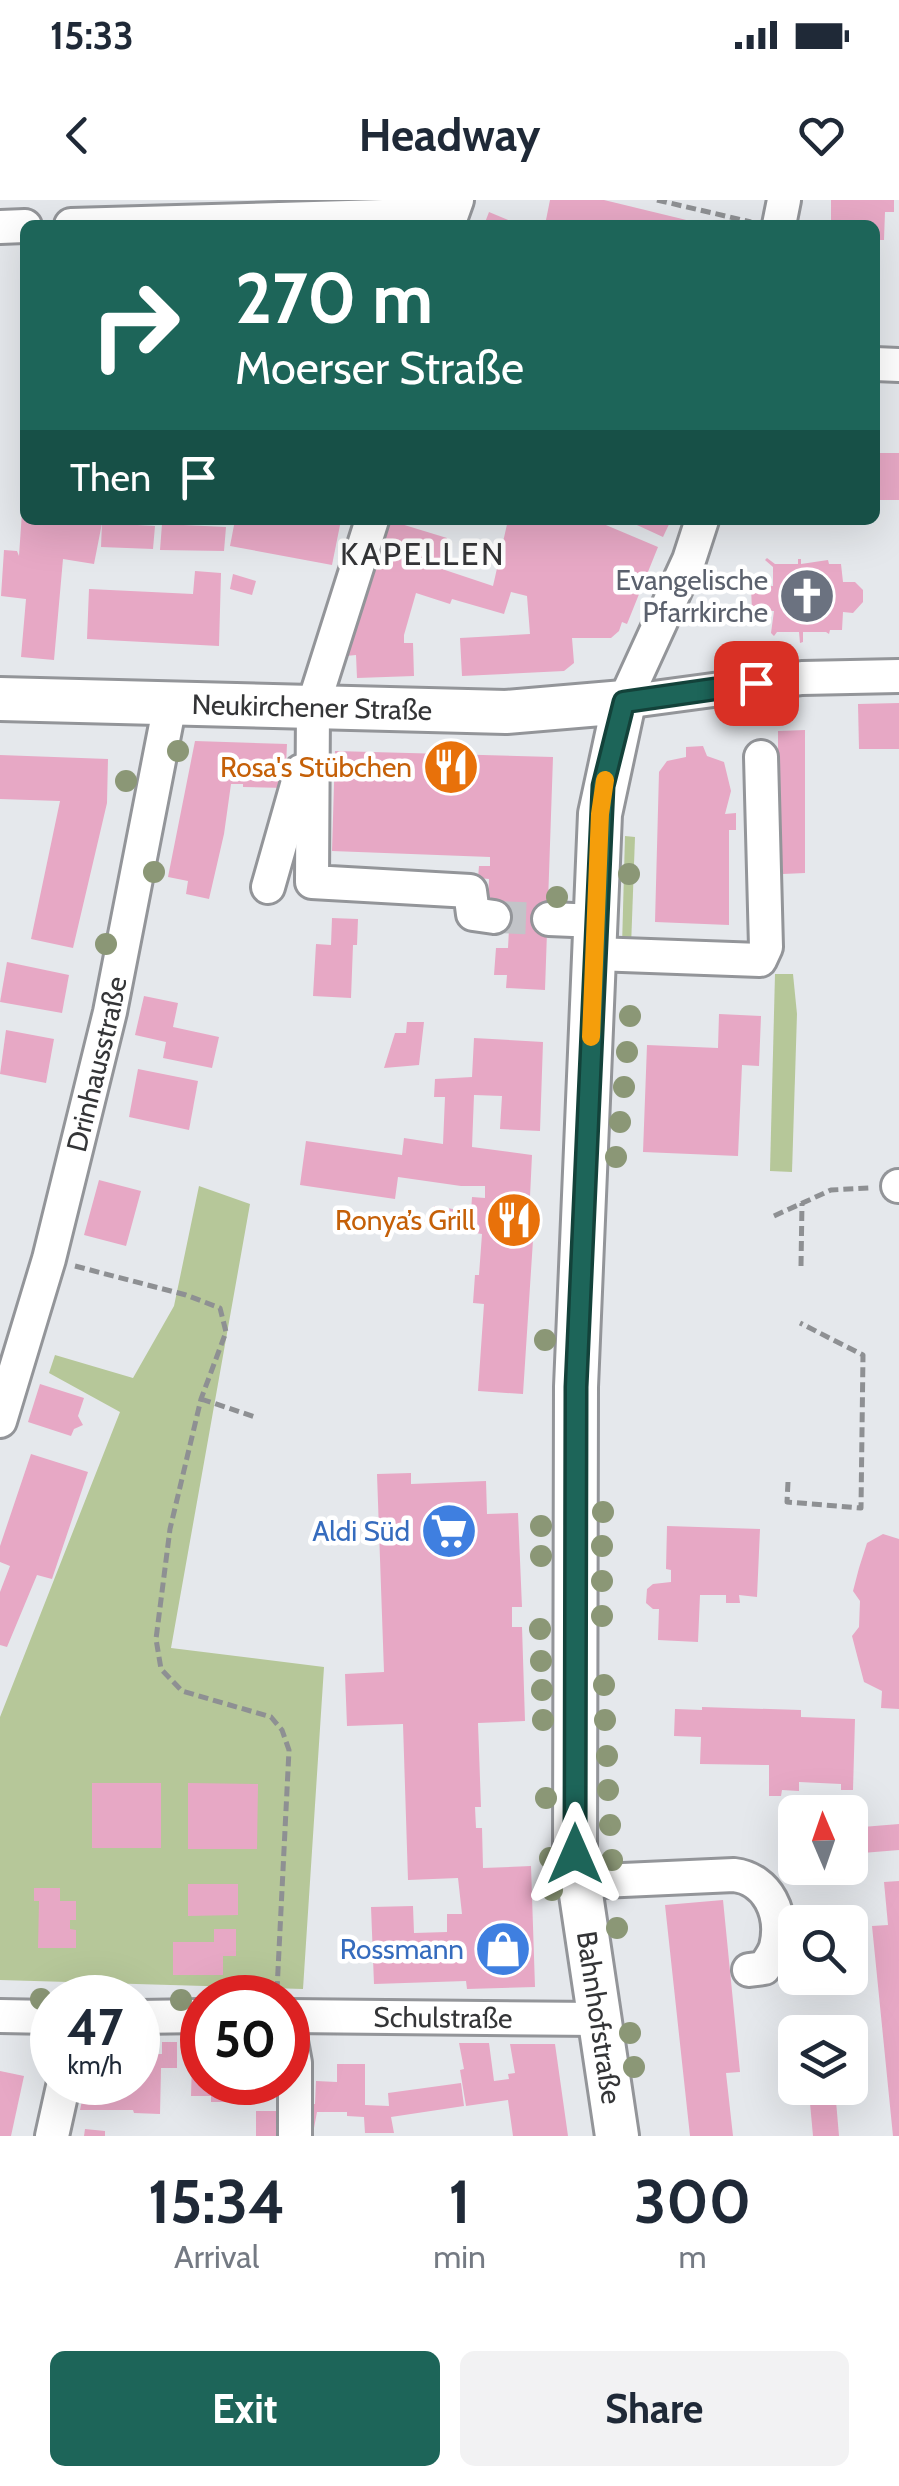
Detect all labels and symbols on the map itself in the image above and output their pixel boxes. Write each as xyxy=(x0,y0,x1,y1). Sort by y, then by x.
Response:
district label: KAPELLEN xyxy=(340,534,506,573)
place label: Evangelische Pfarrkirche xyxy=(616,563,768,629)
church icon: Evangelische Pfarrkirche xyxy=(777,566,837,626)
pin xyxy=(714,641,799,726)
street label: Neukirchener Straße xyxy=(191,687,433,727)
restaurant icon: Rosa's Stübchen xyxy=(421,737,481,797)
place label: Rosa's Stübchen xyxy=(220,750,412,784)
street label: Drinhausstraße xyxy=(59,974,134,1155)
restaurant icon: Ronya’s Grill xyxy=(484,1190,544,1250)
place label: Ronya’s Grill xyxy=(335,1203,475,1237)
supermarket icon: Aldi Süd xyxy=(419,1501,479,1561)
place label: Aldi Süd xyxy=(312,1514,410,1548)
north arrow xyxy=(778,1795,868,1885)
position arrow xyxy=(523,1802,627,1906)
shop icon: Rossmann xyxy=(473,1919,533,1979)
street label: Bahnhofstraße xyxy=(570,1929,629,2106)
place label: Rossmann xyxy=(340,1932,464,1966)
speed limit sign: 50 xyxy=(180,1975,310,2105)
street label: Schulstraße xyxy=(373,2000,513,2035)

